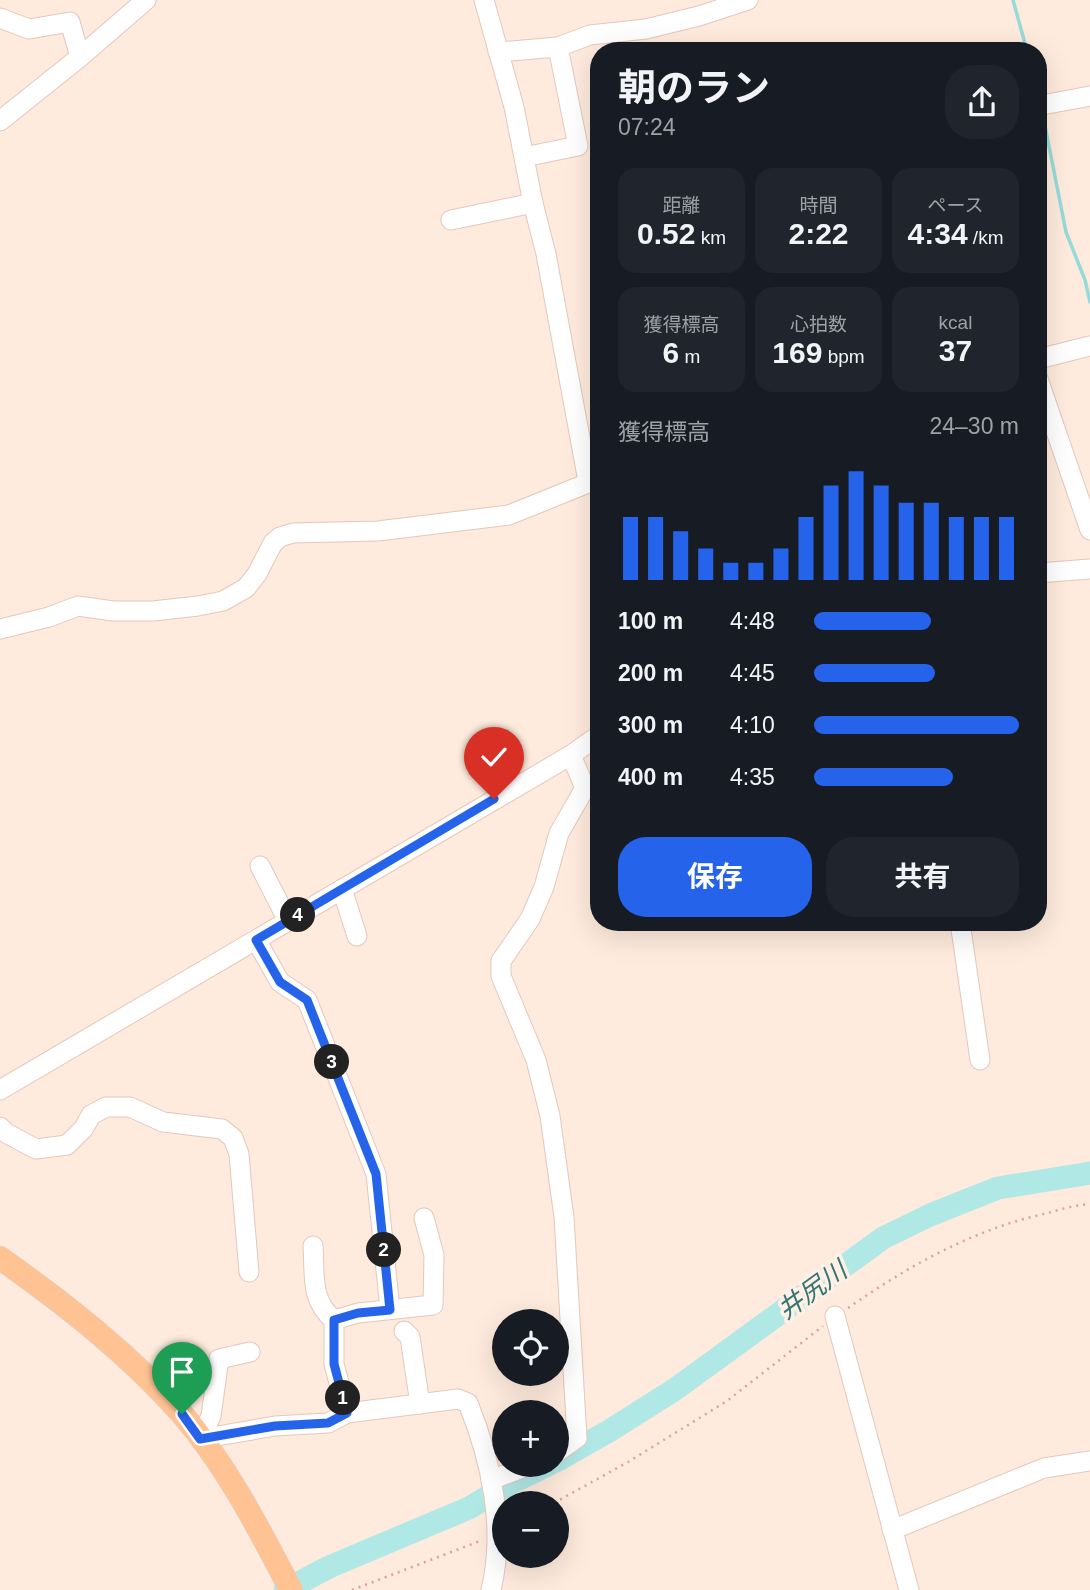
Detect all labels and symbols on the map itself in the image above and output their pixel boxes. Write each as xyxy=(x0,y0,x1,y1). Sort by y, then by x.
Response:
pin xyxy=(464,727,524,799)
pin: 4 xyxy=(280,898,316,932)
pin: 3 xyxy=(314,1044,350,1080)
pin: 2 xyxy=(366,1232,402,1268)
water label: 井尻川 xyxy=(772,1253,855,1325)
pin xyxy=(152,1342,212,1414)
pin: 1 xyxy=(326,1380,360,1416)

